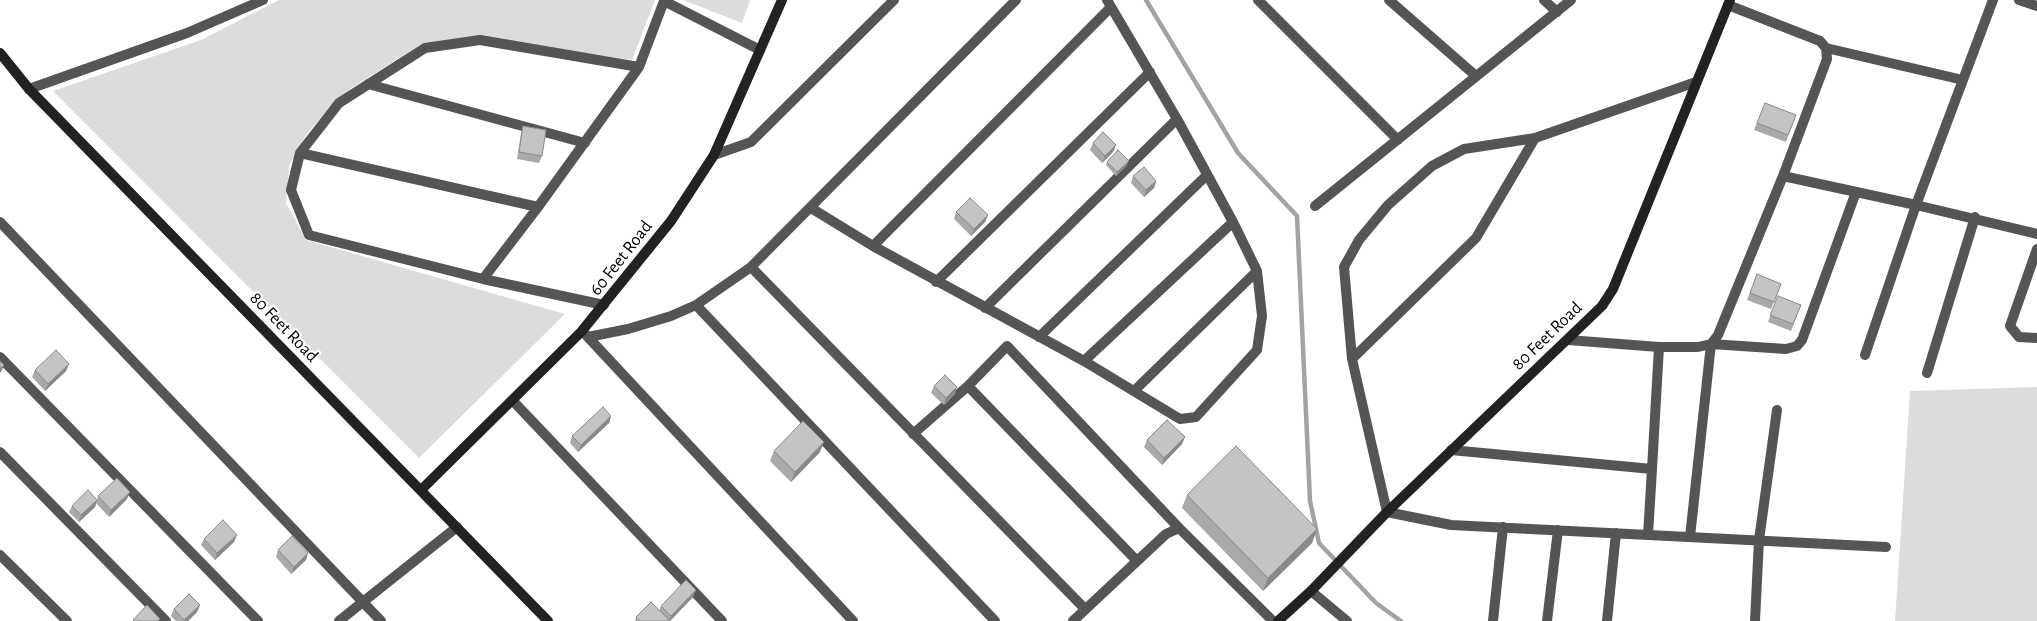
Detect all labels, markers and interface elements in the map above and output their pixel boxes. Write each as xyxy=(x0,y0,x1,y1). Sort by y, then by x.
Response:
street label: 60 Feet Road xyxy=(585,216,657,300)
street label: 80 Feet Road xyxy=(245,287,323,367)
street label: 80 Feet Road xyxy=(1507,297,1587,375)

